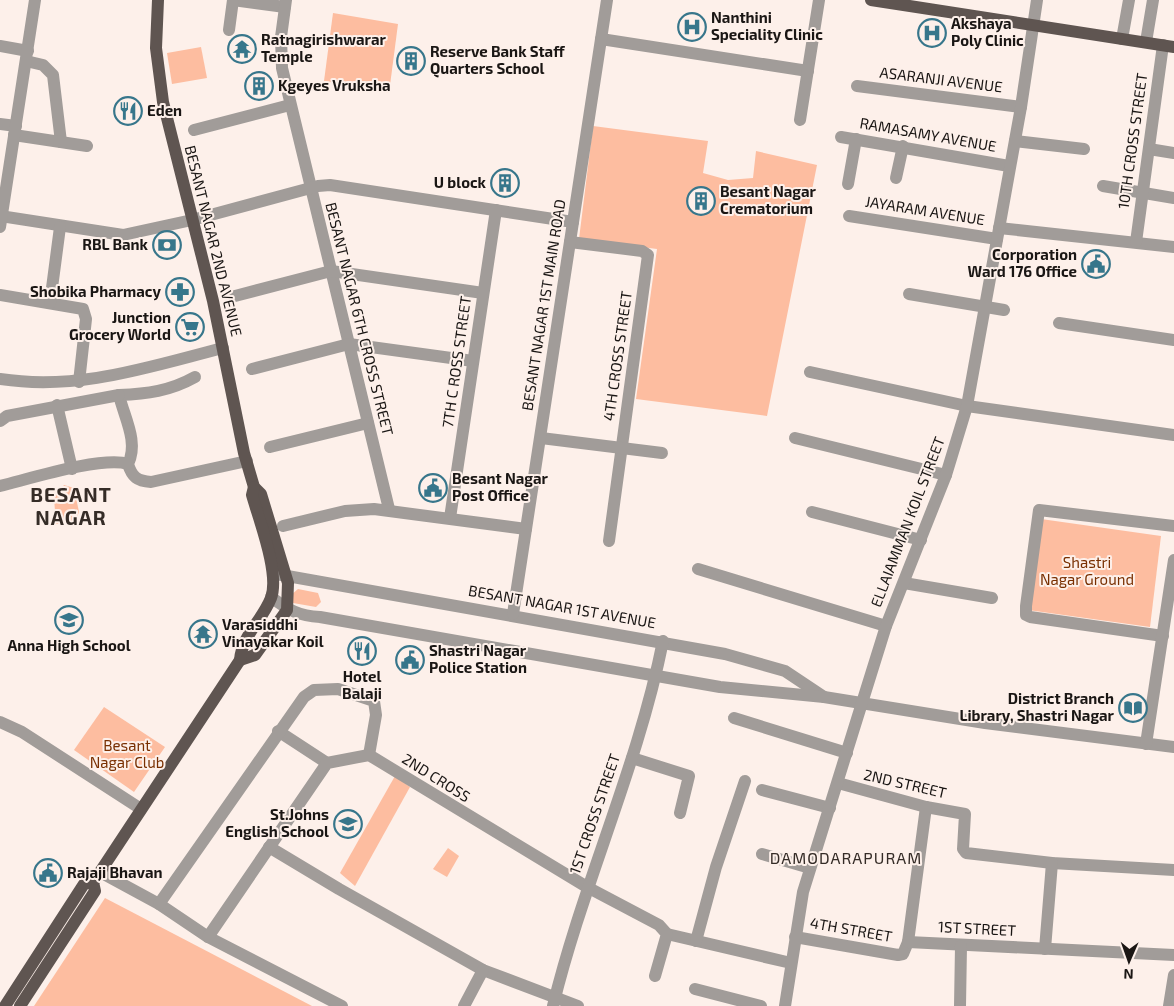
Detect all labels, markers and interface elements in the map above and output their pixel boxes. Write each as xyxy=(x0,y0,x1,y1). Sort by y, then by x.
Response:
place label: Nanthini Speciality Clinic xyxy=(711,8,823,44)
hospital icon: Nanthini Speciality Clinic xyxy=(677,12,707,42)
place label: Akshaya Poly Clinic xyxy=(951,14,1024,50)
hospital icon: Akshaya Poly Clinic xyxy=(917,18,947,48)
place label: Ratnagirishwarar Temple xyxy=(261,30,386,65)
temple icon: Ratnagirishwarar Temple xyxy=(227,34,257,64)
place label: Reserve Bank Staff Quarters School xyxy=(430,42,565,78)
building icon: Reserve Bank Staff Quarters School xyxy=(396,46,426,76)
street label: ASARANJI AVENUE xyxy=(879,63,1004,95)
building icon: Kgeyes Vruksha xyxy=(244,71,274,101)
street label: 10TH CROSS STREET xyxy=(1114,71,1150,210)
place label: Kgeyes Vruksha xyxy=(278,76,391,95)
restaurant icon: Eden xyxy=(113,96,143,126)
place label: Eden xyxy=(147,101,182,119)
street label: RAMASAMY AVENUE xyxy=(858,113,998,155)
street label: BESANT NAGAR 2ND AVENUE xyxy=(182,143,246,338)
building icon: U block xyxy=(490,168,520,198)
place label: U block xyxy=(434,173,487,191)
place label: Besant Nagar Crematorium xyxy=(720,182,817,217)
building icon: Besant Nagar Crematorium xyxy=(686,186,716,216)
street label: JAYARAM AVENUE xyxy=(864,192,986,228)
street label: BESANT NAGAR 1ST MAIN ROAD xyxy=(517,198,569,412)
street label: BESANT NAGAR 6TH CROSS STREET xyxy=(322,200,398,437)
bank icon: RBL Bank xyxy=(152,230,182,260)
place label: RBL Bank xyxy=(82,235,149,253)
place label: Corporation Ward 176 Office xyxy=(967,245,1077,280)
public building icon: Corporation Ward 176 Office xyxy=(1081,249,1111,279)
pharmacy icon: Shobika Pharmacy xyxy=(165,277,195,307)
place label: Shobika Pharmacy xyxy=(30,282,162,301)
street label: 4TH CROSS STREET xyxy=(599,289,635,422)
street label: 7TH C ROSS STREET xyxy=(438,294,474,429)
place label: Junction Grocery World xyxy=(69,308,171,344)
supermarket icon: Junction Grocery World xyxy=(175,312,205,342)
street label: ELLAIAMMAN KOIL STREET xyxy=(866,434,948,609)
place label: Besant Nagar Post Office xyxy=(452,469,549,504)
public building icon: Besant Nagar Post Office xyxy=(418,473,448,503)
district label: BESANT NAGAR xyxy=(30,482,112,529)
park label: Shastri Nagar Ground xyxy=(1040,553,1134,588)
street label: BESANT NAGAR 1ST AVENUE xyxy=(467,581,657,631)
school or university icon: Anna High School xyxy=(54,605,84,635)
place label: Varasiddhi Vinayakar Koil xyxy=(222,615,324,651)
temple icon: Varasiddhi Vinayakar Koil xyxy=(188,619,218,649)
place label: Anna High School xyxy=(7,636,131,654)
restaurant icon: Hotel Balaji xyxy=(347,636,377,666)
place label: Shastri Nagar Police Station xyxy=(429,641,527,676)
public building icon: Shastri Nagar Police Station xyxy=(395,645,425,675)
place label: Hotel Balaji xyxy=(342,667,382,702)
place label: District Branch Library, Shastri Nagar xyxy=(959,689,1115,725)
library icon: District Branch Library, Shastri Nagar xyxy=(1118,693,1148,723)
park label: Besant Nagar Club xyxy=(90,736,164,771)
street label: 2ND CROSS xyxy=(399,749,474,805)
street label: 1ST CROSS STREET xyxy=(565,751,623,876)
street label: 2ND STREET xyxy=(862,765,949,801)
place label: St.Johns English School xyxy=(225,805,329,840)
school or university icon: St.Johns English School xyxy=(333,809,363,839)
district label: DAMODARAPURAM xyxy=(770,848,922,867)
public building icon: Rajaji Bhavan xyxy=(33,858,63,888)
place label: Rajaji Bhavan xyxy=(67,863,163,881)
street label: 4TH STREET xyxy=(809,913,894,945)
street label: 1ST STREET xyxy=(938,917,1017,939)
north arrow xyxy=(1104,936,1154,986)
text: N xyxy=(1123,966,1134,983)

